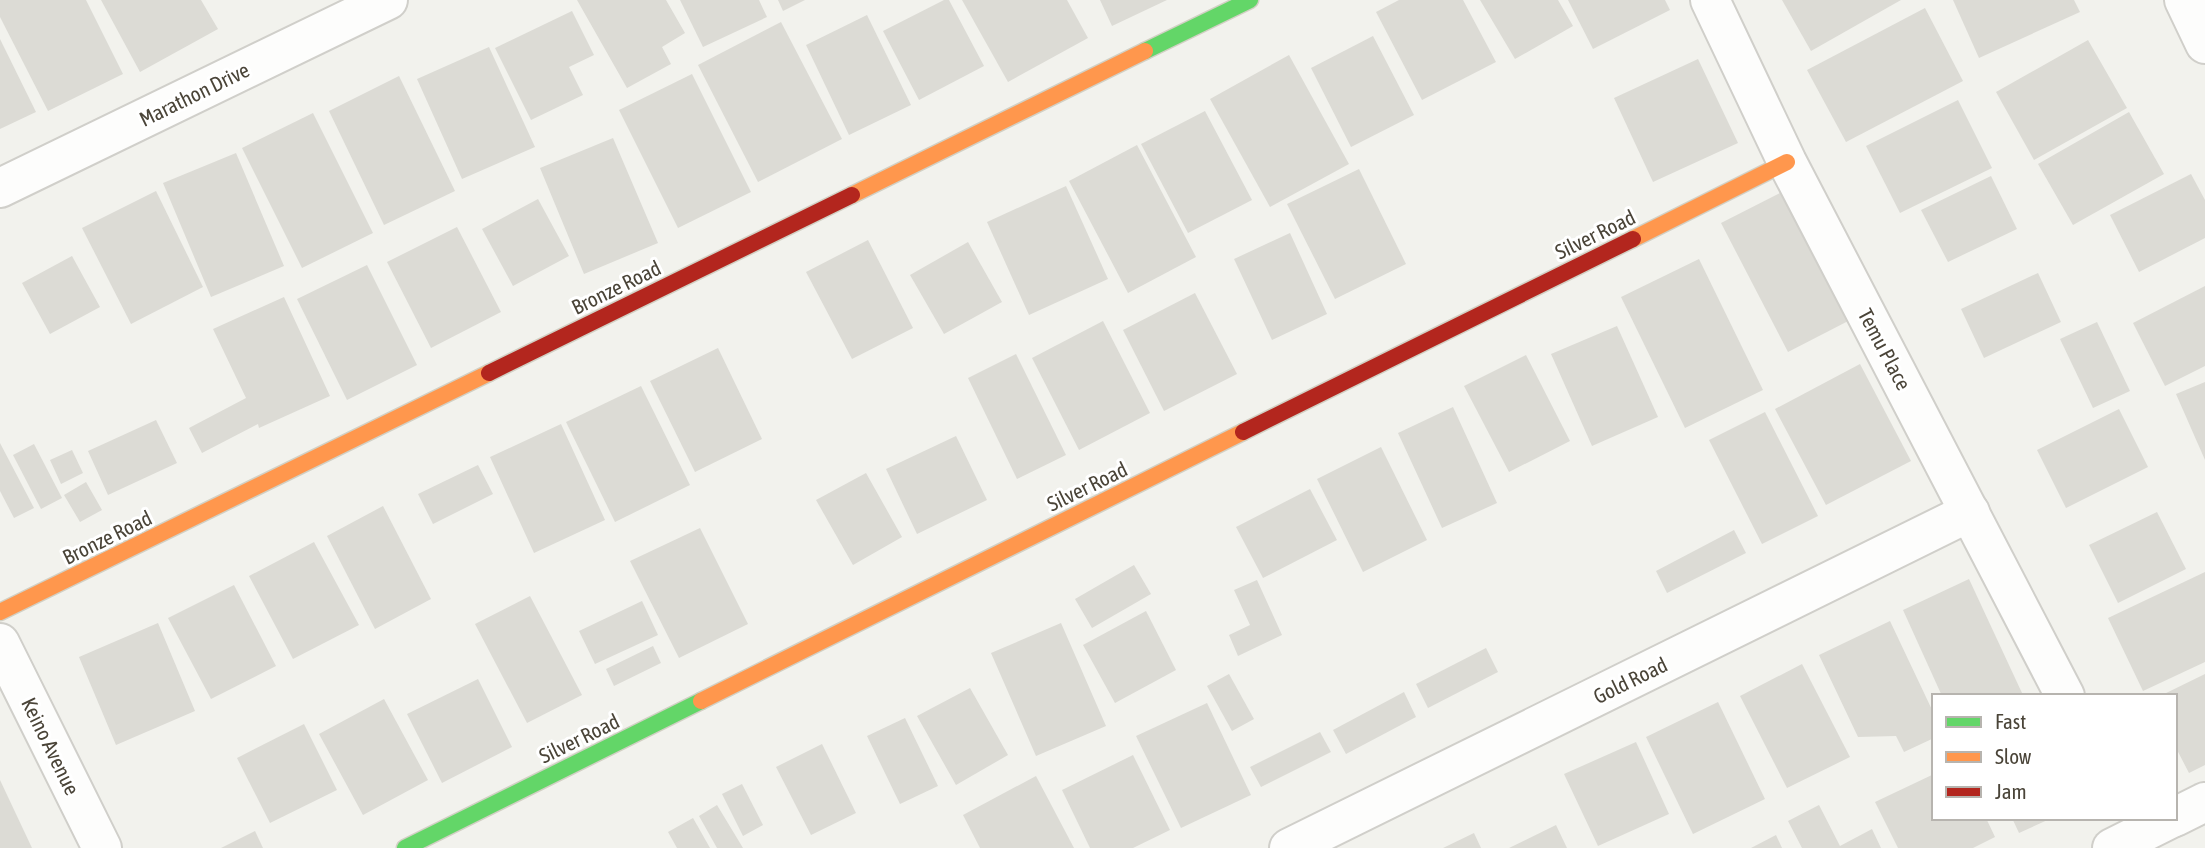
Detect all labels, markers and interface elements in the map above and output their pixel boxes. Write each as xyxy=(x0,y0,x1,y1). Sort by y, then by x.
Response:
street label: Marathon Drive xyxy=(135,57,253,131)
street label: Silver Road xyxy=(1551,204,1639,264)
street label: Bronze Road xyxy=(568,255,664,319)
street label: Temu Place xyxy=(1854,304,1916,394)
street label: Silver Road xyxy=(1043,456,1131,516)
street label: Bronze Road xyxy=(59,505,155,569)
street label: Gold Road xyxy=(1589,652,1671,708)
street label: Keino Avenue xyxy=(17,693,85,799)
legend xyxy=(1932,694,2177,820)
street label: Silver Road xyxy=(535,708,623,768)
text: Fast xyxy=(1995,709,2026,733)
text: Slow xyxy=(1995,744,2032,768)
text: Jam xyxy=(1995,779,2027,803)

